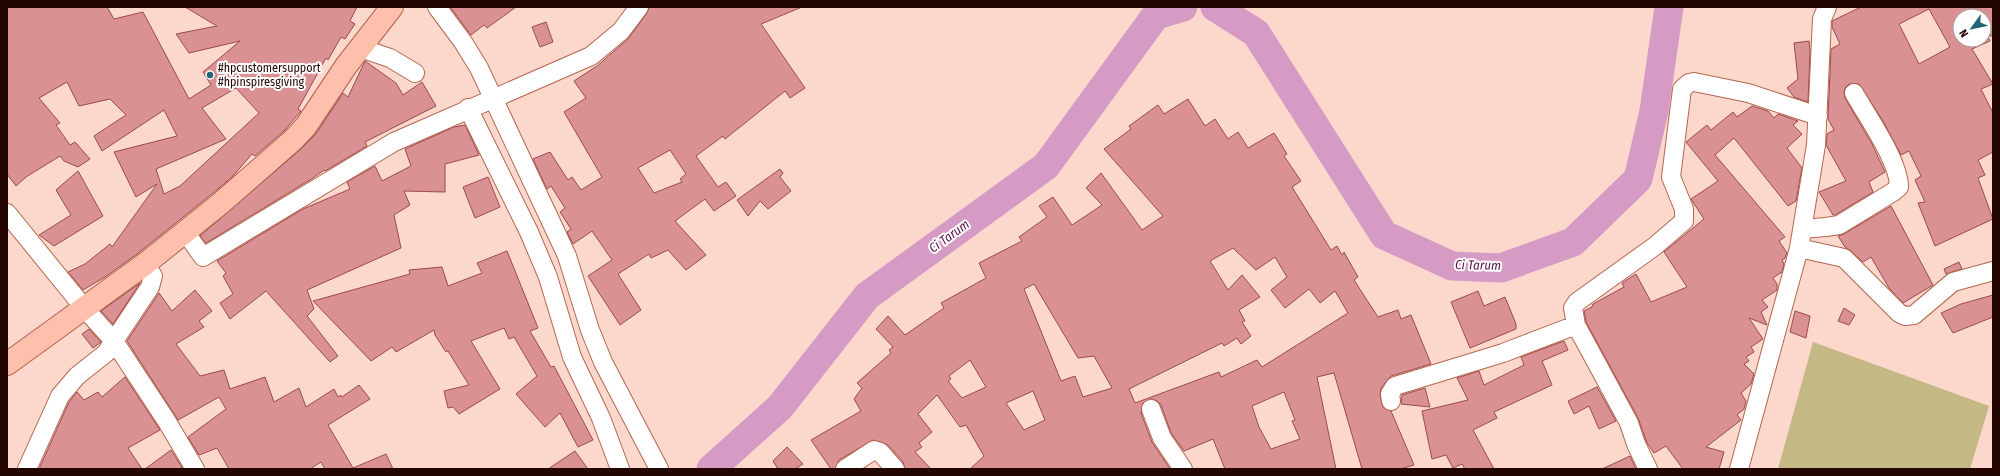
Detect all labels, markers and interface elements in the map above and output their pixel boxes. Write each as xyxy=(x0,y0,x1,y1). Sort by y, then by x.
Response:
north arrow xyxy=(1952,8,1992,48)
text: N xyxy=(1957,27,1971,39)
place label: #hpcustomersupport #hpinspiresgiving xyxy=(218,61,321,89)
marker: #hpcustomersupport #hpinspiresgiving xyxy=(205,70,215,80)
water label: Ci Tarum xyxy=(926,216,972,256)
water label: Ci Tarum xyxy=(1455,257,1501,273)

